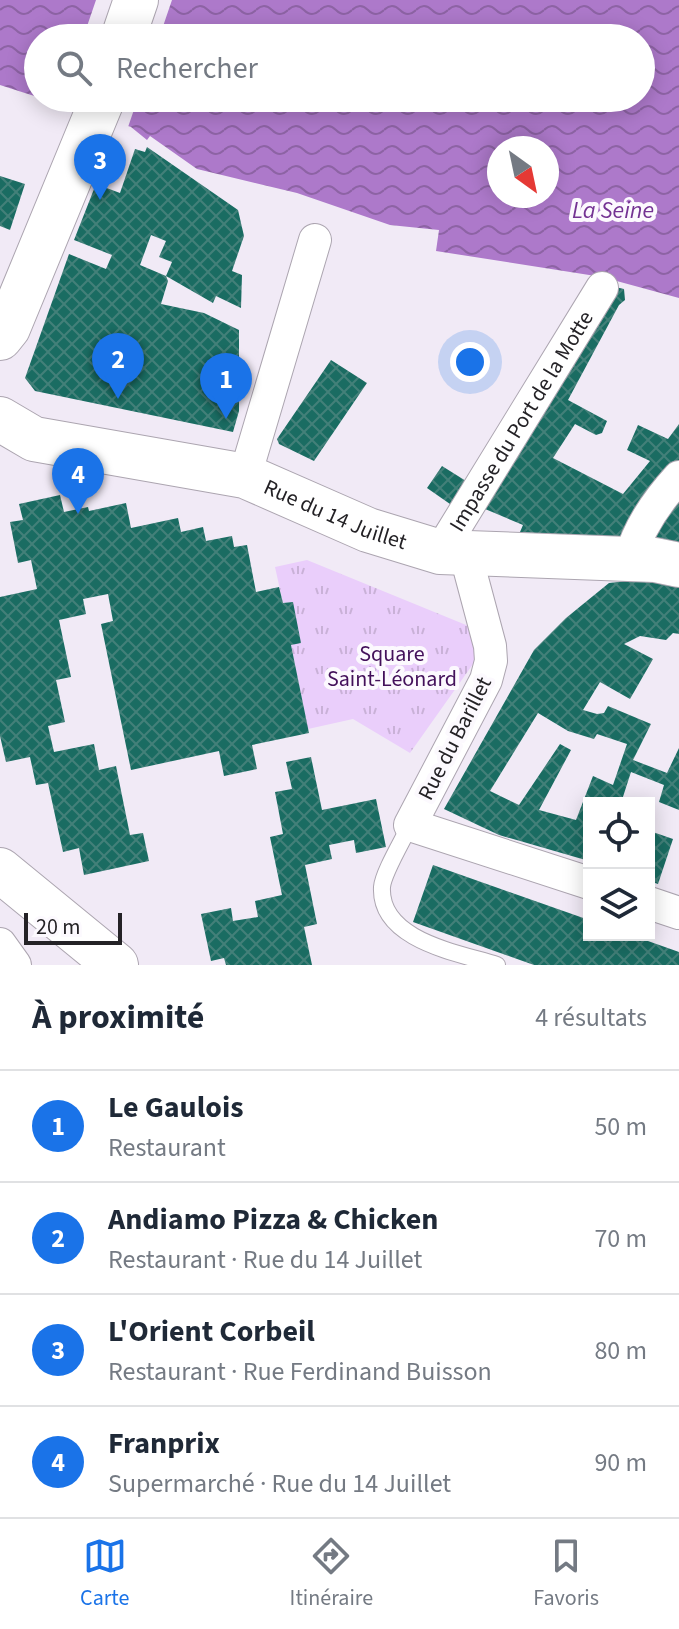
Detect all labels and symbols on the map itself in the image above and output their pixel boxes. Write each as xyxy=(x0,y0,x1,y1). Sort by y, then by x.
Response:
pin: 3 xyxy=(74,134,126,200)
north arrow xyxy=(487,136,559,208)
water label: La Seine xyxy=(572,193,654,228)
street label: Impasse du Port de la Motte xyxy=(441,305,602,538)
pin: 2 xyxy=(92,333,144,399)
your location xyxy=(450,342,490,382)
pin: 1 xyxy=(200,353,252,419)
pin: 4 xyxy=(52,448,104,514)
street label: Rue du 14 Juillet xyxy=(259,471,411,558)
park label: Square Saint-Léonard xyxy=(327,638,457,695)
street label: Rue du Barillet xyxy=(410,671,500,806)
scale bar xyxy=(24,909,122,945)

